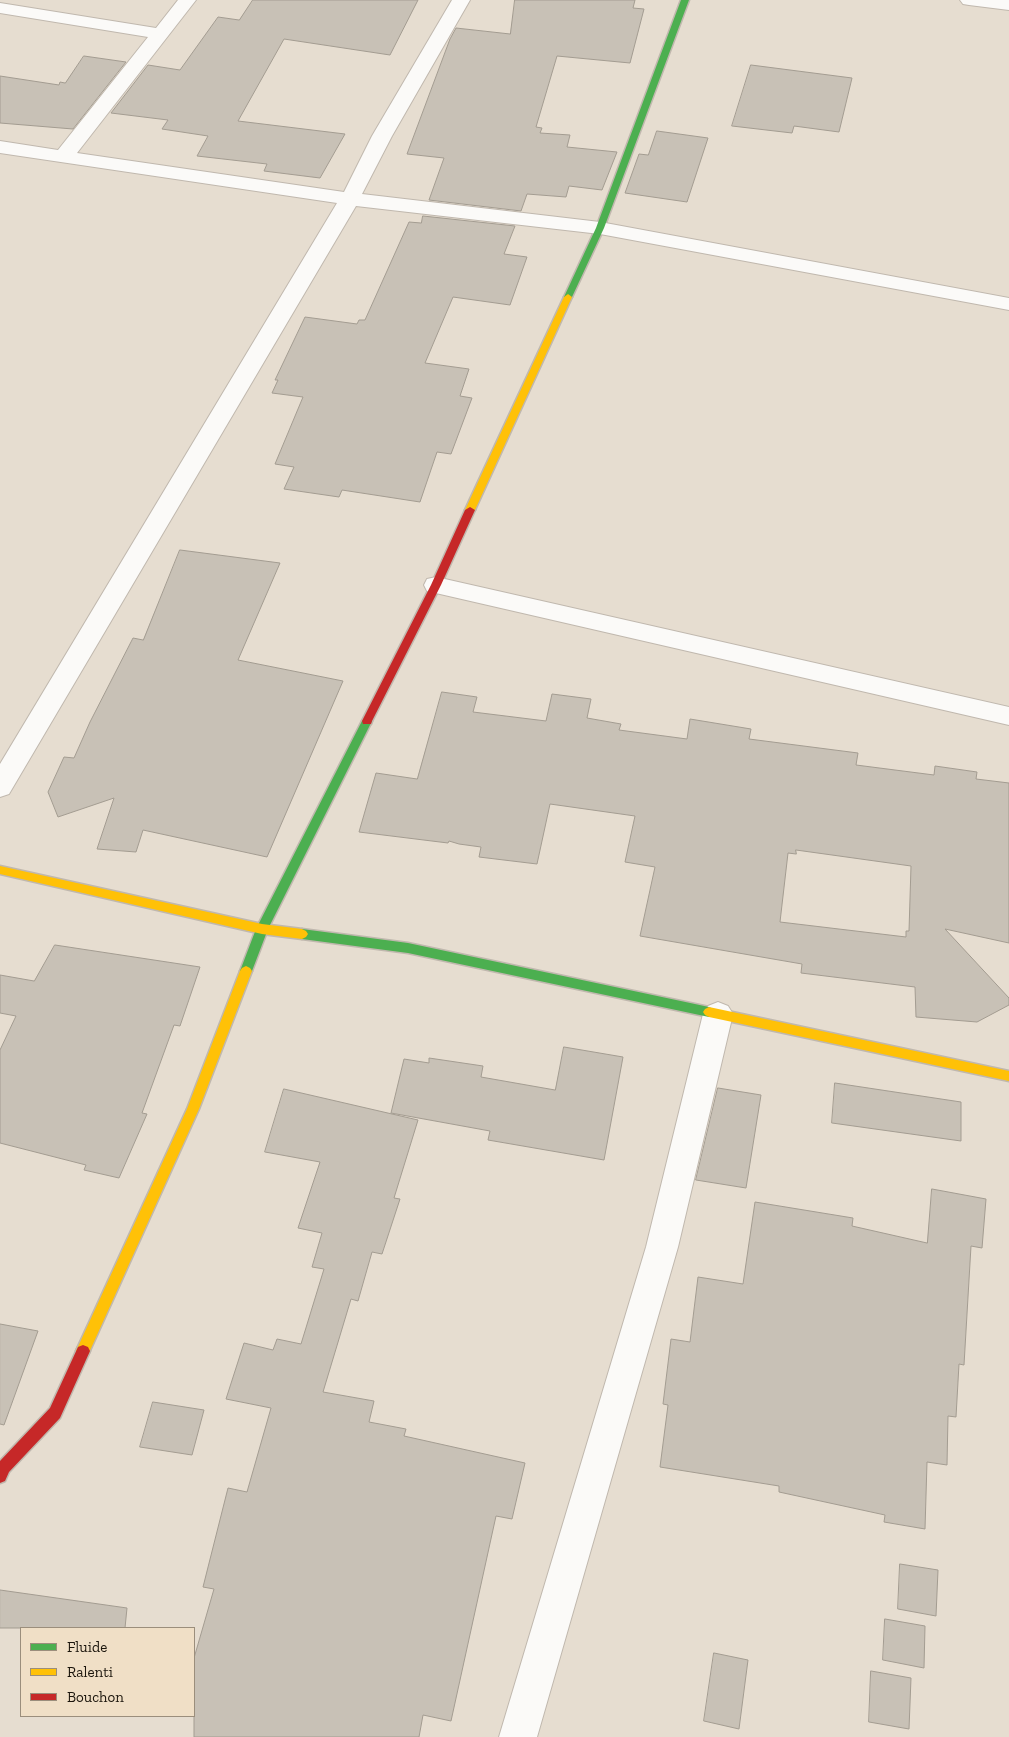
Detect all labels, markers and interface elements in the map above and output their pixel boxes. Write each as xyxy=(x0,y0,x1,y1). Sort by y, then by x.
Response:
legend xyxy=(20,1627,195,1717)
text: Fluide xyxy=(67,1638,107,1656)
text: Ralenti xyxy=(67,1663,113,1681)
text: Bouchon xyxy=(67,1688,124,1706)

